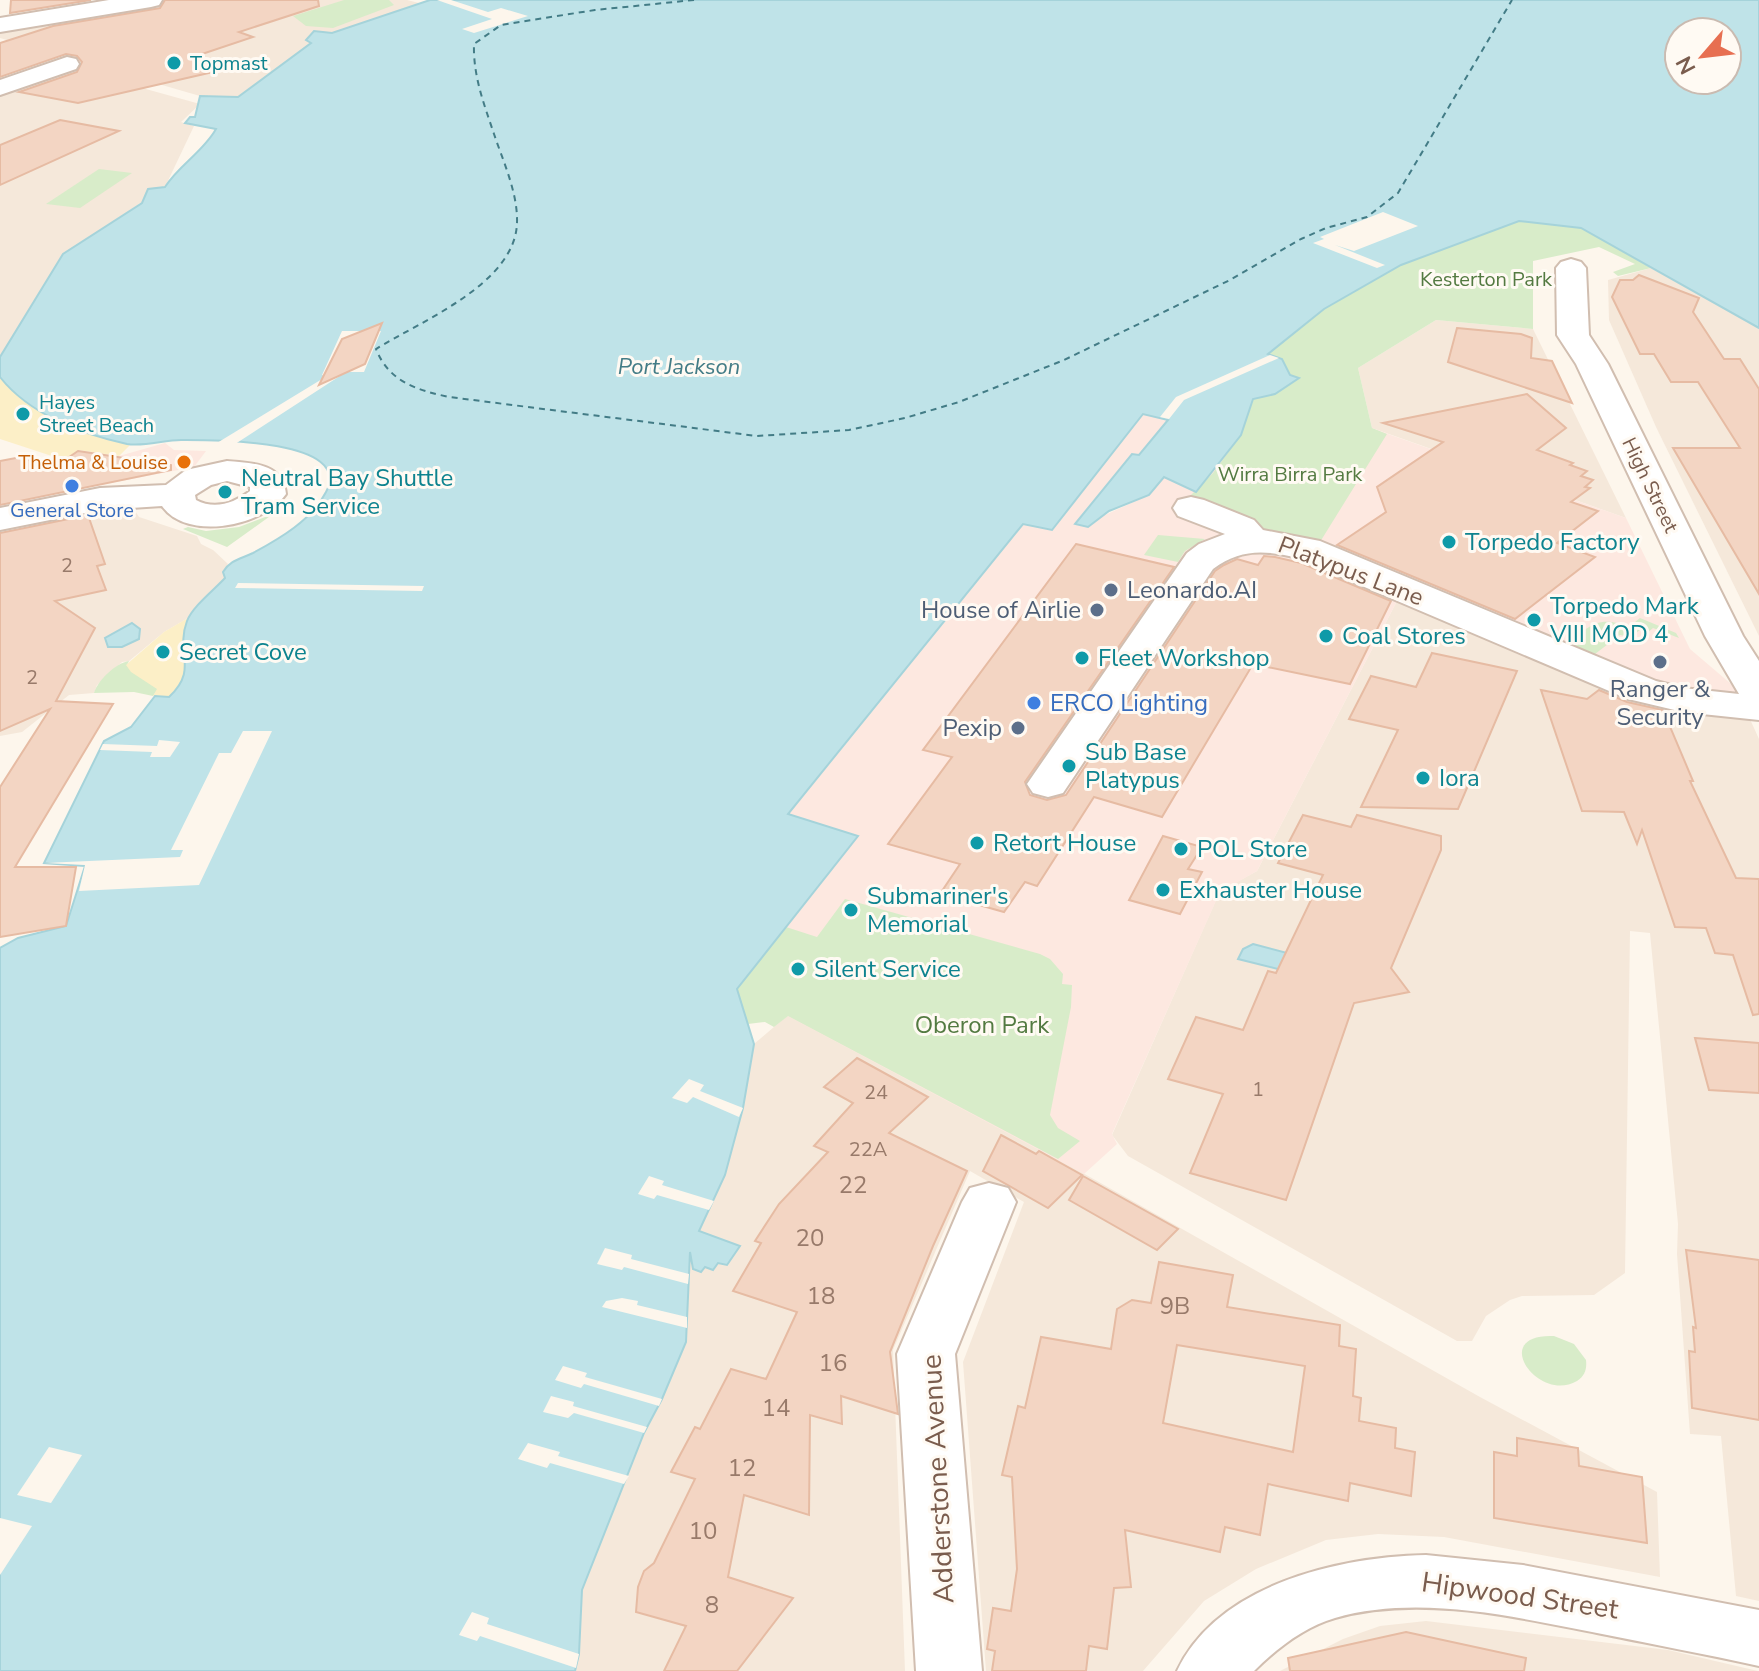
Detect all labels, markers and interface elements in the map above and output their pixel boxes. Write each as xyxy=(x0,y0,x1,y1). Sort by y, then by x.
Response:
north arrow xyxy=(1663,16,1743,96)
place label: Topmast xyxy=(190,50,269,77)
text: N xyxy=(1669,51,1703,79)
marker: Topmast xyxy=(165,54,183,72)
park label: Kesterton Park xyxy=(1420,266,1553,293)
water label: Port Jackson xyxy=(618,352,740,382)
place label: Hayes Street Beach xyxy=(39,389,154,439)
marker: Hayes Street Beach xyxy=(14,405,32,423)
street label: High Street xyxy=(1615,433,1685,538)
place label: Thelma & Louise xyxy=(18,449,168,476)
marker: Thelma & Louise xyxy=(175,453,193,471)
park label: Wirra Birra Park xyxy=(1218,461,1363,488)
place label: Neutral Bay Shuttle Tram Service xyxy=(241,462,453,522)
marker: General Store xyxy=(63,477,81,495)
marker: Neutral Bay Shuttle Tram Service xyxy=(216,483,234,501)
place label: General Store xyxy=(10,497,134,524)
place label: Torpedo Factory xyxy=(1465,526,1640,558)
street label: Platypus Lane xyxy=(1274,529,1428,613)
marker: Torpedo Factory xyxy=(1440,533,1458,551)
house number: 2 xyxy=(61,552,73,579)
place label: Leonardo.AI xyxy=(1127,574,1257,606)
marker: Leonardo.AI xyxy=(1102,581,1120,599)
place label: Torpedo Mark VIII MOD 4 xyxy=(1549,590,1700,650)
place label: House of Airlie xyxy=(921,594,1081,626)
marker: House of Airlie xyxy=(1088,601,1106,619)
marker: Torpedo Mark VIII MOD 4 xyxy=(1525,611,1543,629)
place label: Coal Stores xyxy=(1342,620,1466,652)
marker: Coal Stores xyxy=(1317,627,1335,645)
place label: Secret Cove xyxy=(179,636,307,668)
place label: Fleet Workshop xyxy=(1098,642,1269,674)
marker: Secret Cove xyxy=(154,643,172,661)
marker: Fleet Workshop xyxy=(1073,649,1091,667)
marker: Ranger & Security xyxy=(1651,653,1669,671)
house number: 2 xyxy=(26,664,38,691)
place label: Ranger & Security xyxy=(1610,673,1711,733)
place label: ERCO Lighting xyxy=(1050,687,1208,719)
marker: ERCO Lighting xyxy=(1025,694,1043,712)
place label: Pexip xyxy=(943,712,1002,744)
marker: Pexip xyxy=(1009,719,1027,737)
place label: Sub Base Platypus xyxy=(1085,736,1187,796)
marker: Sub Base Platypus xyxy=(1060,757,1078,775)
place label: Iora xyxy=(1439,762,1480,794)
marker: Iora xyxy=(1414,769,1432,787)
place label: Retort House xyxy=(993,827,1136,859)
place label: POL Store xyxy=(1197,833,1307,865)
marker: Retort House xyxy=(968,834,986,852)
marker: POL Store xyxy=(1172,840,1190,858)
place label: Exhauster House xyxy=(1179,874,1362,906)
place label: Submariner's Memorial xyxy=(867,880,1008,940)
marker: Exhauster House xyxy=(1154,881,1172,899)
marker: Submariner's Memorial xyxy=(842,901,860,919)
place label: Silent Service xyxy=(814,953,961,985)
marker: Silent Service xyxy=(789,960,807,978)
park label: Oberon Park xyxy=(915,1009,1050,1041)
house number: 1 xyxy=(1252,1076,1264,1103)
house number: 24 xyxy=(864,1079,888,1106)
house number: 22A xyxy=(849,1136,888,1163)
house number: 22 xyxy=(839,1169,867,1201)
house number: 20 xyxy=(796,1222,824,1254)
house number: 18 xyxy=(807,1280,835,1312)
house number: 9B xyxy=(1160,1290,1190,1322)
house number: 16 xyxy=(819,1347,847,1379)
street label: Adderstone Avenue xyxy=(912,1353,964,1605)
house number: 14 xyxy=(762,1392,790,1424)
house number: 12 xyxy=(728,1452,756,1484)
house number: 10 xyxy=(689,1515,717,1547)
street label: Hipwood Street xyxy=(1419,1563,1621,1629)
house number: 8 xyxy=(705,1589,719,1621)

